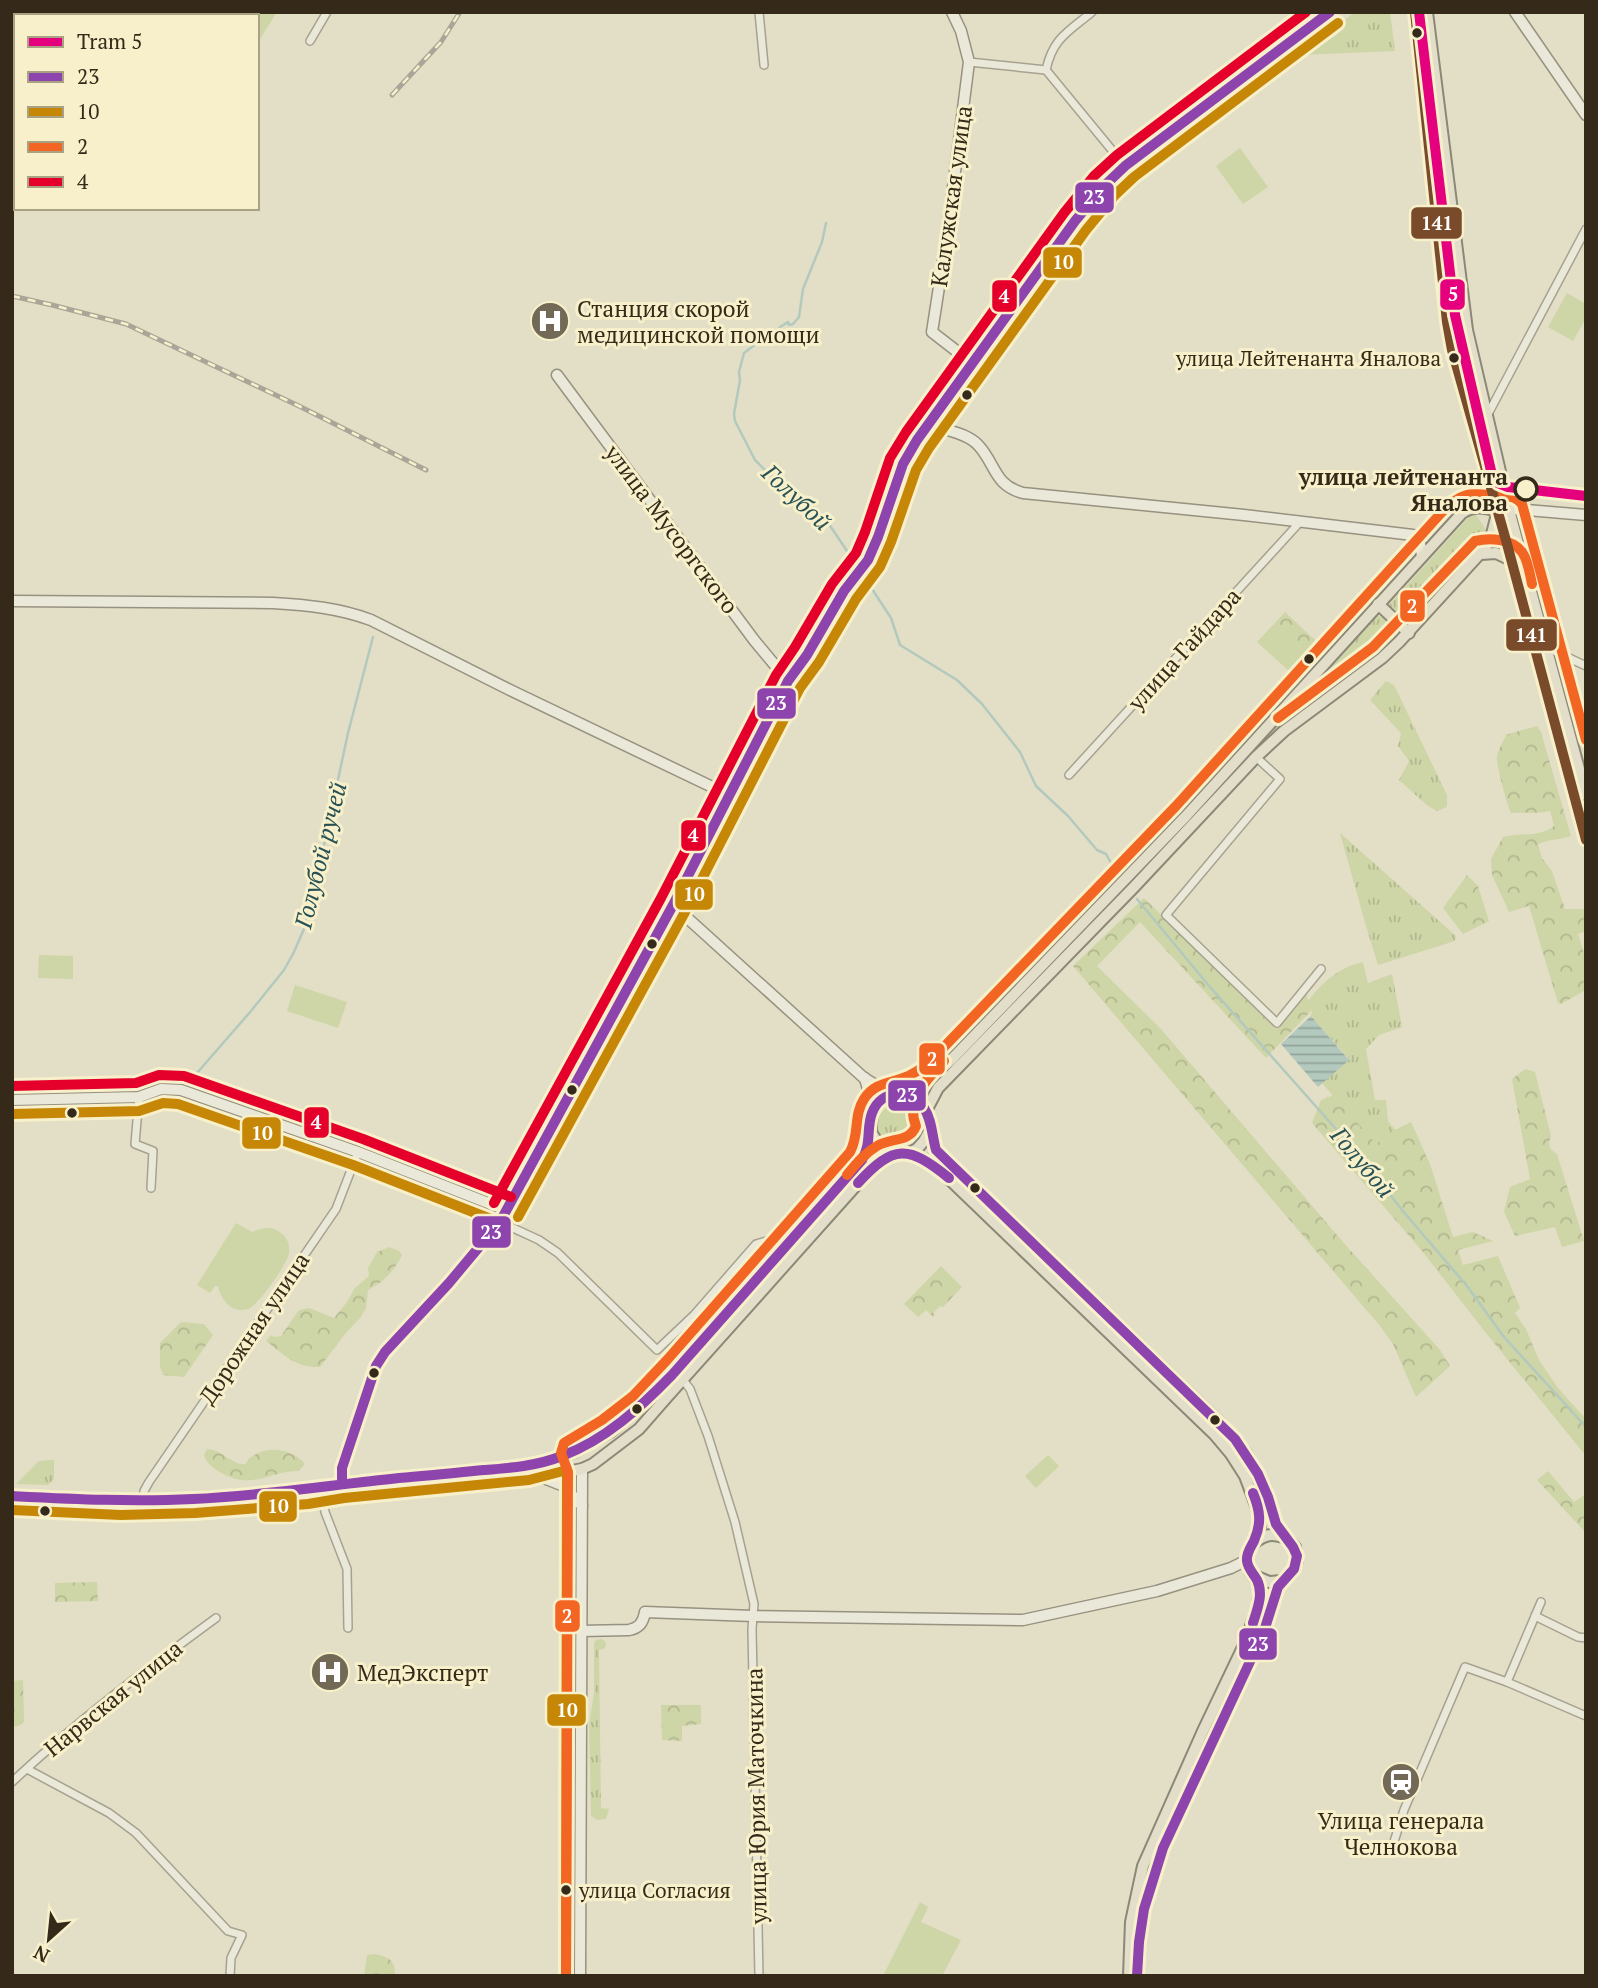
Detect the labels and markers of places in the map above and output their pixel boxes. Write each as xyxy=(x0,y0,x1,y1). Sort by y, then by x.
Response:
unlabelled marker xyxy=(1410,26,1424,40)
place label: Станция скорой медицинской помощи xyxy=(577,293,820,350)
hospital icon: Станция скорой медицинской помощи xyxy=(529,300,571,342)
place label: улица Лейтенанта Яналова xyxy=(1175,344,1441,372)
marker: улица Лейтенанта Яналова xyxy=(1447,351,1461,365)
unlabelled marker xyxy=(960,388,974,402)
place label: улица лейтенанта Яналова xyxy=(1298,461,1508,518)
marker: улица лейтенанта Яналова xyxy=(1514,477,1538,501)
unlabelled marker xyxy=(1302,652,1316,666)
unlabelled marker xyxy=(645,937,659,951)
unlabelled marker xyxy=(565,1083,579,1097)
unlabelled marker xyxy=(65,1106,79,1120)
unlabelled marker xyxy=(968,1181,982,1195)
unlabelled marker xyxy=(367,1366,381,1380)
unlabelled marker xyxy=(630,1402,644,1416)
unlabelled marker xyxy=(1208,1413,1222,1427)
unlabelled marker xyxy=(38,1504,52,1518)
hospital icon: МедЭксперт xyxy=(309,1651,351,1693)
place label: МедЭксперт xyxy=(357,1657,488,1688)
station icon: Улица генерала Челнокова xyxy=(1380,1761,1422,1803)
place label: Улица генерала Челнокова xyxy=(1318,1805,1485,1862)
place label: улица Согласия xyxy=(578,1876,731,1904)
marker: улица Согласия xyxy=(559,1883,573,1897)

